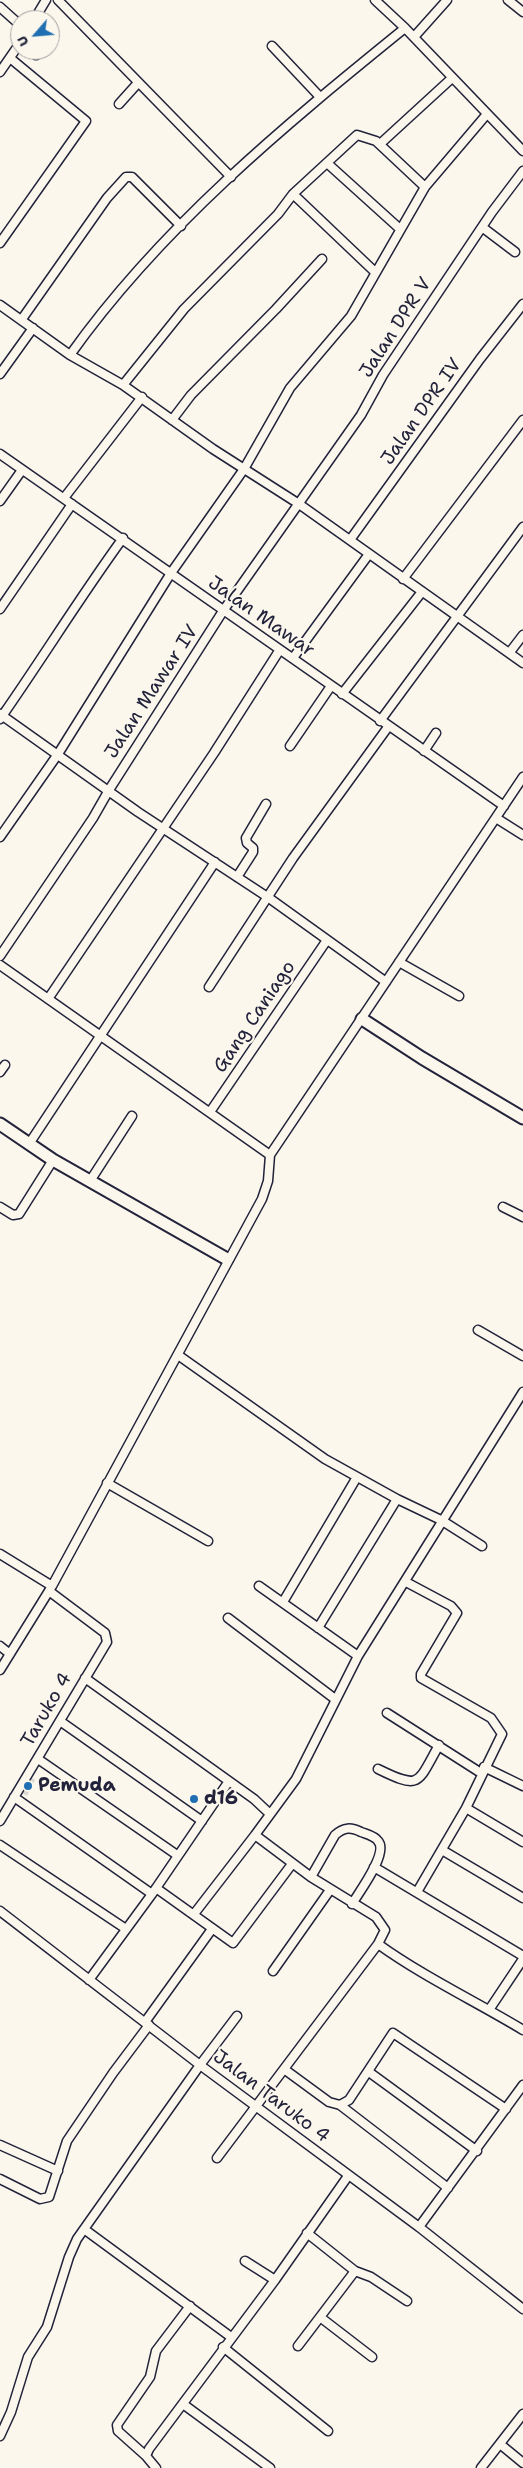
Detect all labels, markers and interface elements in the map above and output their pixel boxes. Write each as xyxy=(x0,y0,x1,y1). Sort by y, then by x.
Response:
north arrow xyxy=(10,10,60,60)
text: U xyxy=(12,33,33,50)
street label: Jalan DPR V xyxy=(355,274,437,382)
street label: Jalan DPR IV xyxy=(377,354,467,470)
street label: Jalan Mawar xyxy=(203,572,319,662)
street label: Jalan Mawar IV xyxy=(100,621,204,763)
street label: Gang Caniago xyxy=(209,957,301,1077)
street label: Taruko 4 xyxy=(17,1669,77,1751)
place label: Pemuda xyxy=(38,1775,116,1797)
marker: Pemuda xyxy=(22,1780,34,1792)
place label: d16 xyxy=(204,1788,238,1810)
marker: d16 xyxy=(188,1793,200,1805)
street label: Jalan Taruko 4 xyxy=(208,2046,334,2148)

